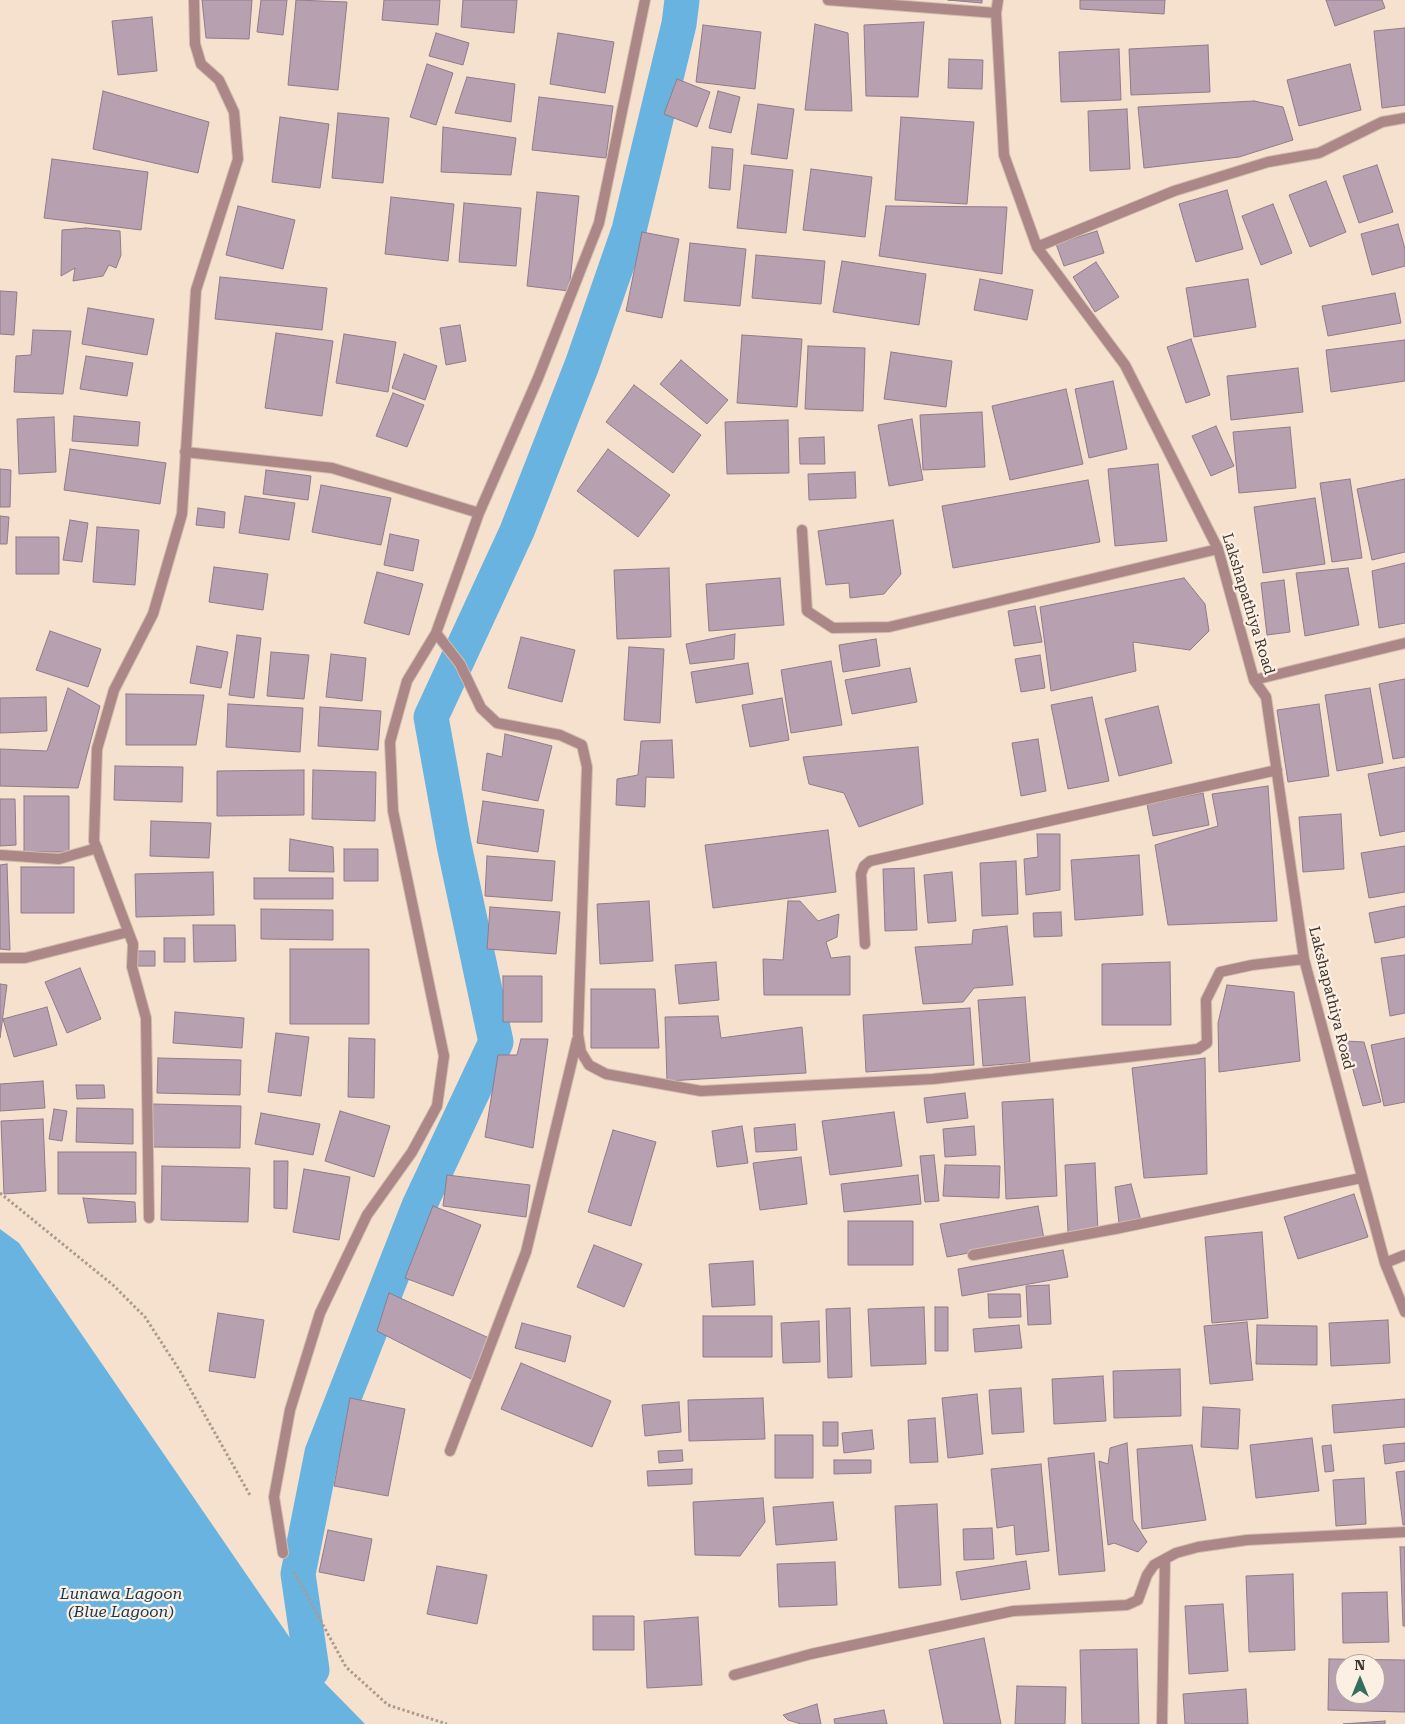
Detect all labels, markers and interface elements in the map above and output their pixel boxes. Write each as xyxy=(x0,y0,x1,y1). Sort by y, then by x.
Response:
street label: Lakshapathiya Road xyxy=(1218,531,1278,677)
street label: Lakshapathiya Road xyxy=(1304,925,1358,1071)
water label: Lunawa Lagoon (Blue Lagoon) xyxy=(60,1584,182,1622)
north arrow xyxy=(1335,1654,1385,1704)
text: N xyxy=(1355,1657,1365,1673)

